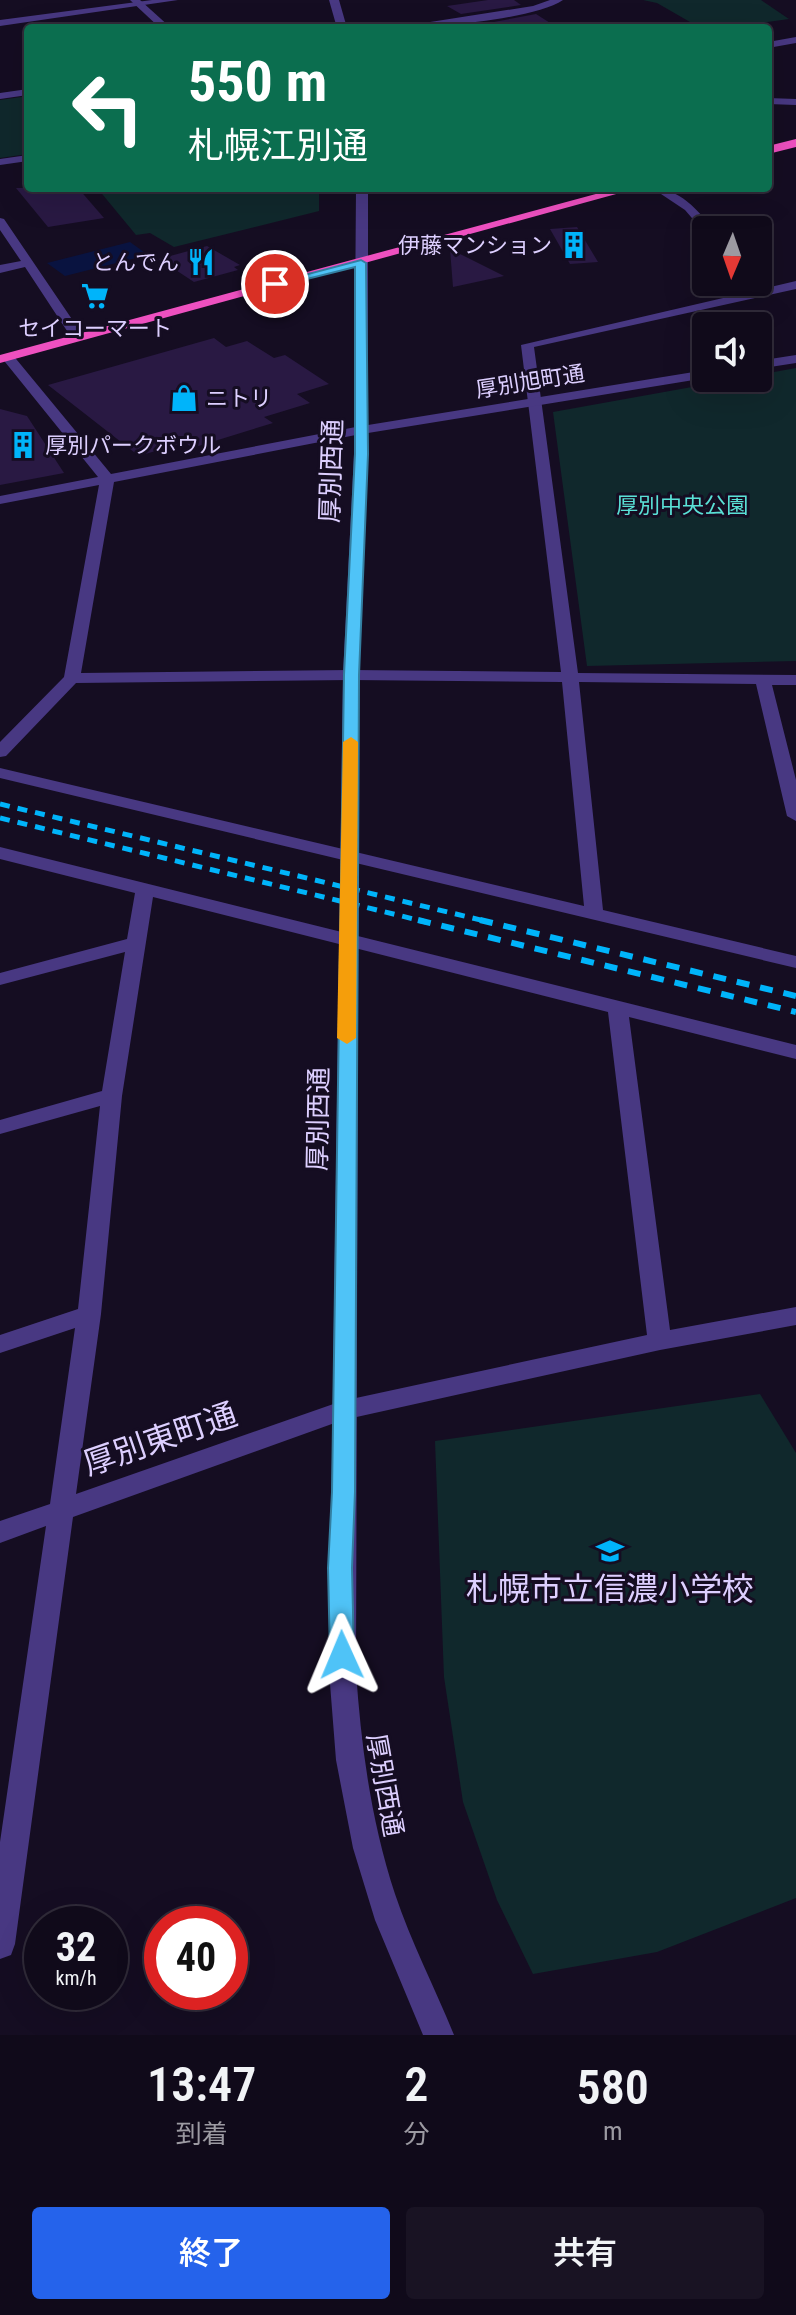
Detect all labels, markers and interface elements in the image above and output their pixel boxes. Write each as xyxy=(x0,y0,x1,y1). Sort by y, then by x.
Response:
text: 550 m xyxy=(188,49,327,115)
icon: left xyxy=(56,56,160,160)
text: 札幌江別通 xyxy=(188,125,368,167)
north arrow xyxy=(692,216,772,296)
map controls xyxy=(692,216,772,392)
building icon: 伊藤マンション xyxy=(559,230,589,260)
place label: 伊藤マンション xyxy=(398,233,552,258)
restaurant icon: とんでん xyxy=(186,247,216,277)
place label: とんでん xyxy=(92,250,179,275)
pin xyxy=(241,250,309,318)
icon: arrive xyxy=(253,262,297,306)
supermarket icon: セイコーマート xyxy=(80,281,110,311)
button: sound xyxy=(692,312,772,392)
place label: セイコーマート xyxy=(18,316,172,341)
street label: 厚別旭町通 xyxy=(474,361,586,402)
shop icon: ニトリ xyxy=(169,383,199,413)
place label: ニトリ xyxy=(206,386,272,411)
street label: 厚別西通 xyxy=(314,419,348,523)
building icon: 厚別パークボウル xyxy=(8,430,38,460)
place label: 厚別パークボウル xyxy=(45,433,221,458)
park label: 厚別中央公園 xyxy=(616,493,748,518)
street label: 厚別西通 xyxy=(302,1067,334,1171)
street label: 厚別東町通 xyxy=(78,1395,242,1483)
school or university icon: 札幌市立信濃小学校 xyxy=(595,1536,625,1566)
place label: 札幌市立信濃小学校 xyxy=(466,1570,754,1608)
position arrow xyxy=(300,1613,384,1697)
street label: 厚別西通 xyxy=(361,1731,409,1839)
speed limit sign: 40 xyxy=(144,1906,248,2010)
text: 32 xyxy=(56,1924,96,1971)
text: km/h xyxy=(55,1966,97,1990)
text: 13:47 xyxy=(147,2056,256,2113)
text: 2 xyxy=(404,2056,428,2113)
text: 580 xyxy=(577,2059,649,2116)
text: m xyxy=(603,2116,623,2146)
text: 到着 xyxy=(176,2119,228,2149)
text: 分 xyxy=(403,2119,429,2149)
button: 終了 xyxy=(32,2207,390,2299)
button: 共有 xyxy=(406,2207,764,2299)

